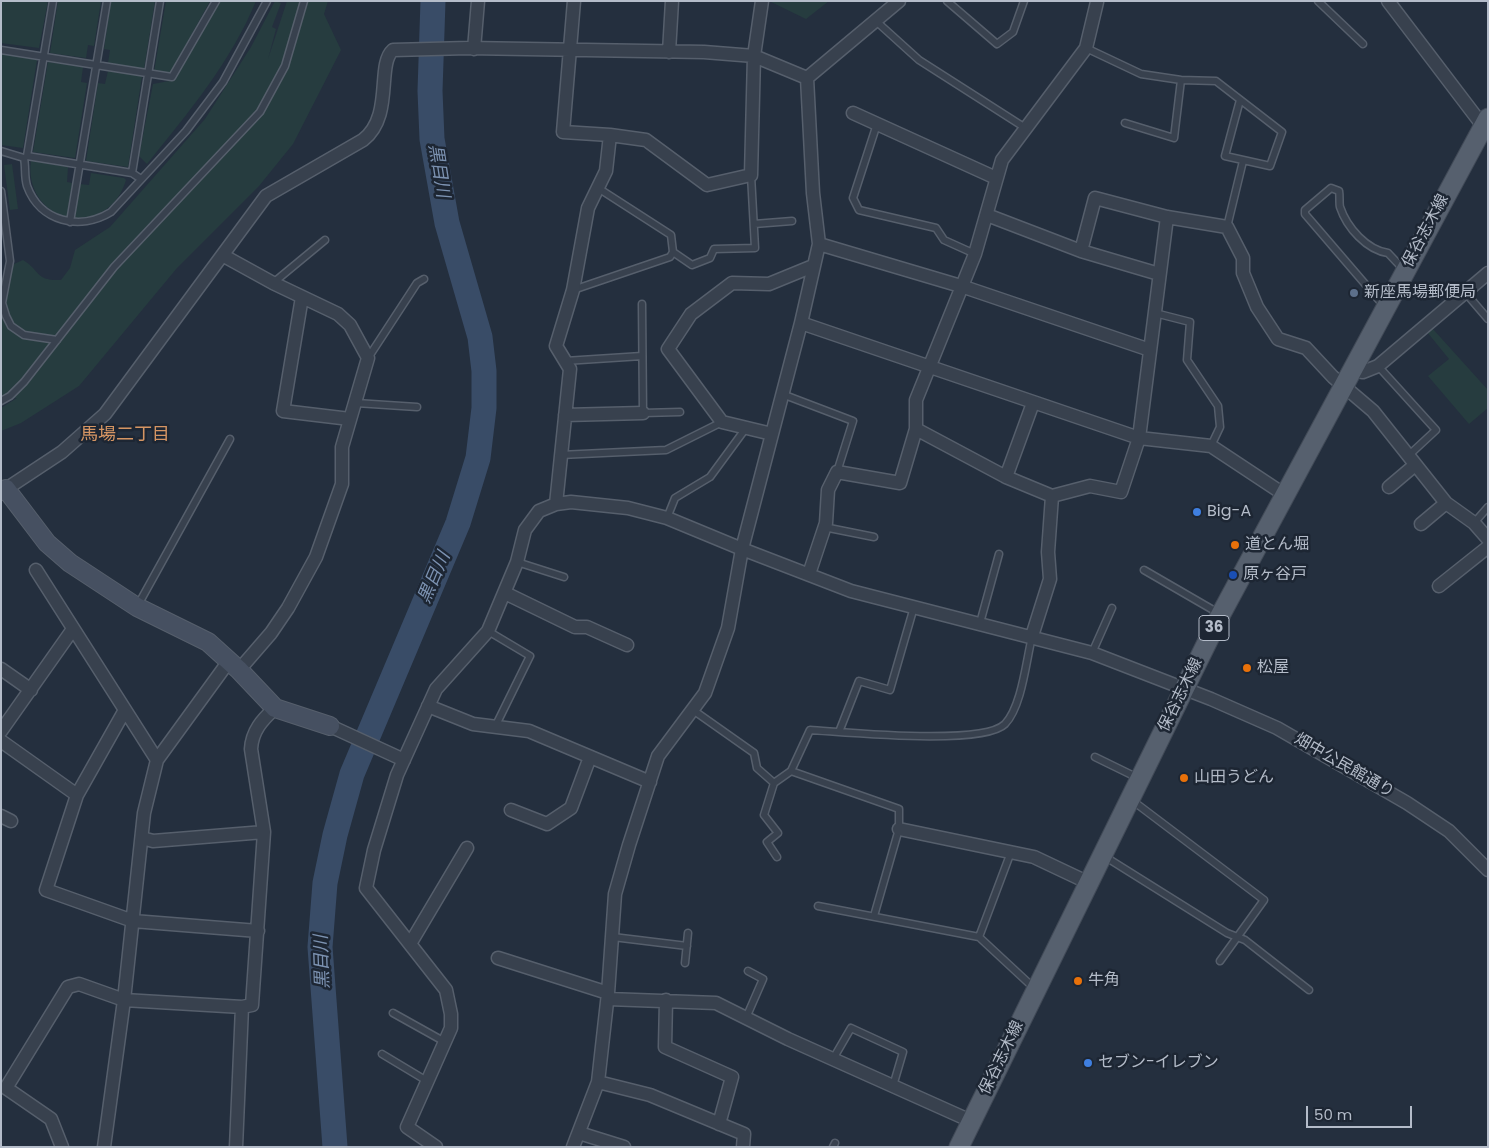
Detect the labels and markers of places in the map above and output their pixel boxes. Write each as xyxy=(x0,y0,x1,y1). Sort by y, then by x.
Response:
place label: 新座馬場郵便局 xyxy=(1364,283,1476,303)
marker: 新座馬場郵便局 xyxy=(1348,287,1360,299)
place label: Big-A xyxy=(1207,502,1251,522)
marker: Big-A xyxy=(1191,506,1203,518)
place label: 道とん堀 xyxy=(1245,535,1309,555)
marker: 道とん堀 xyxy=(1229,539,1241,551)
place label: 原ヶ谷戸 xyxy=(1243,565,1307,585)
marker: 原ヶ谷戸 xyxy=(1227,569,1239,581)
place label: 松屋 xyxy=(1257,658,1289,678)
marker: 松屋 xyxy=(1241,662,1253,674)
place label: 山田うどん xyxy=(1194,768,1274,788)
marker: 山田うどん xyxy=(1178,772,1190,784)
place label: 牛角 xyxy=(1088,971,1120,991)
marker: 牛角 xyxy=(1072,975,1084,987)
place label: セブン-イレブン xyxy=(1098,1053,1219,1073)
marker: セブン-イレブン xyxy=(1082,1057,1094,1069)

